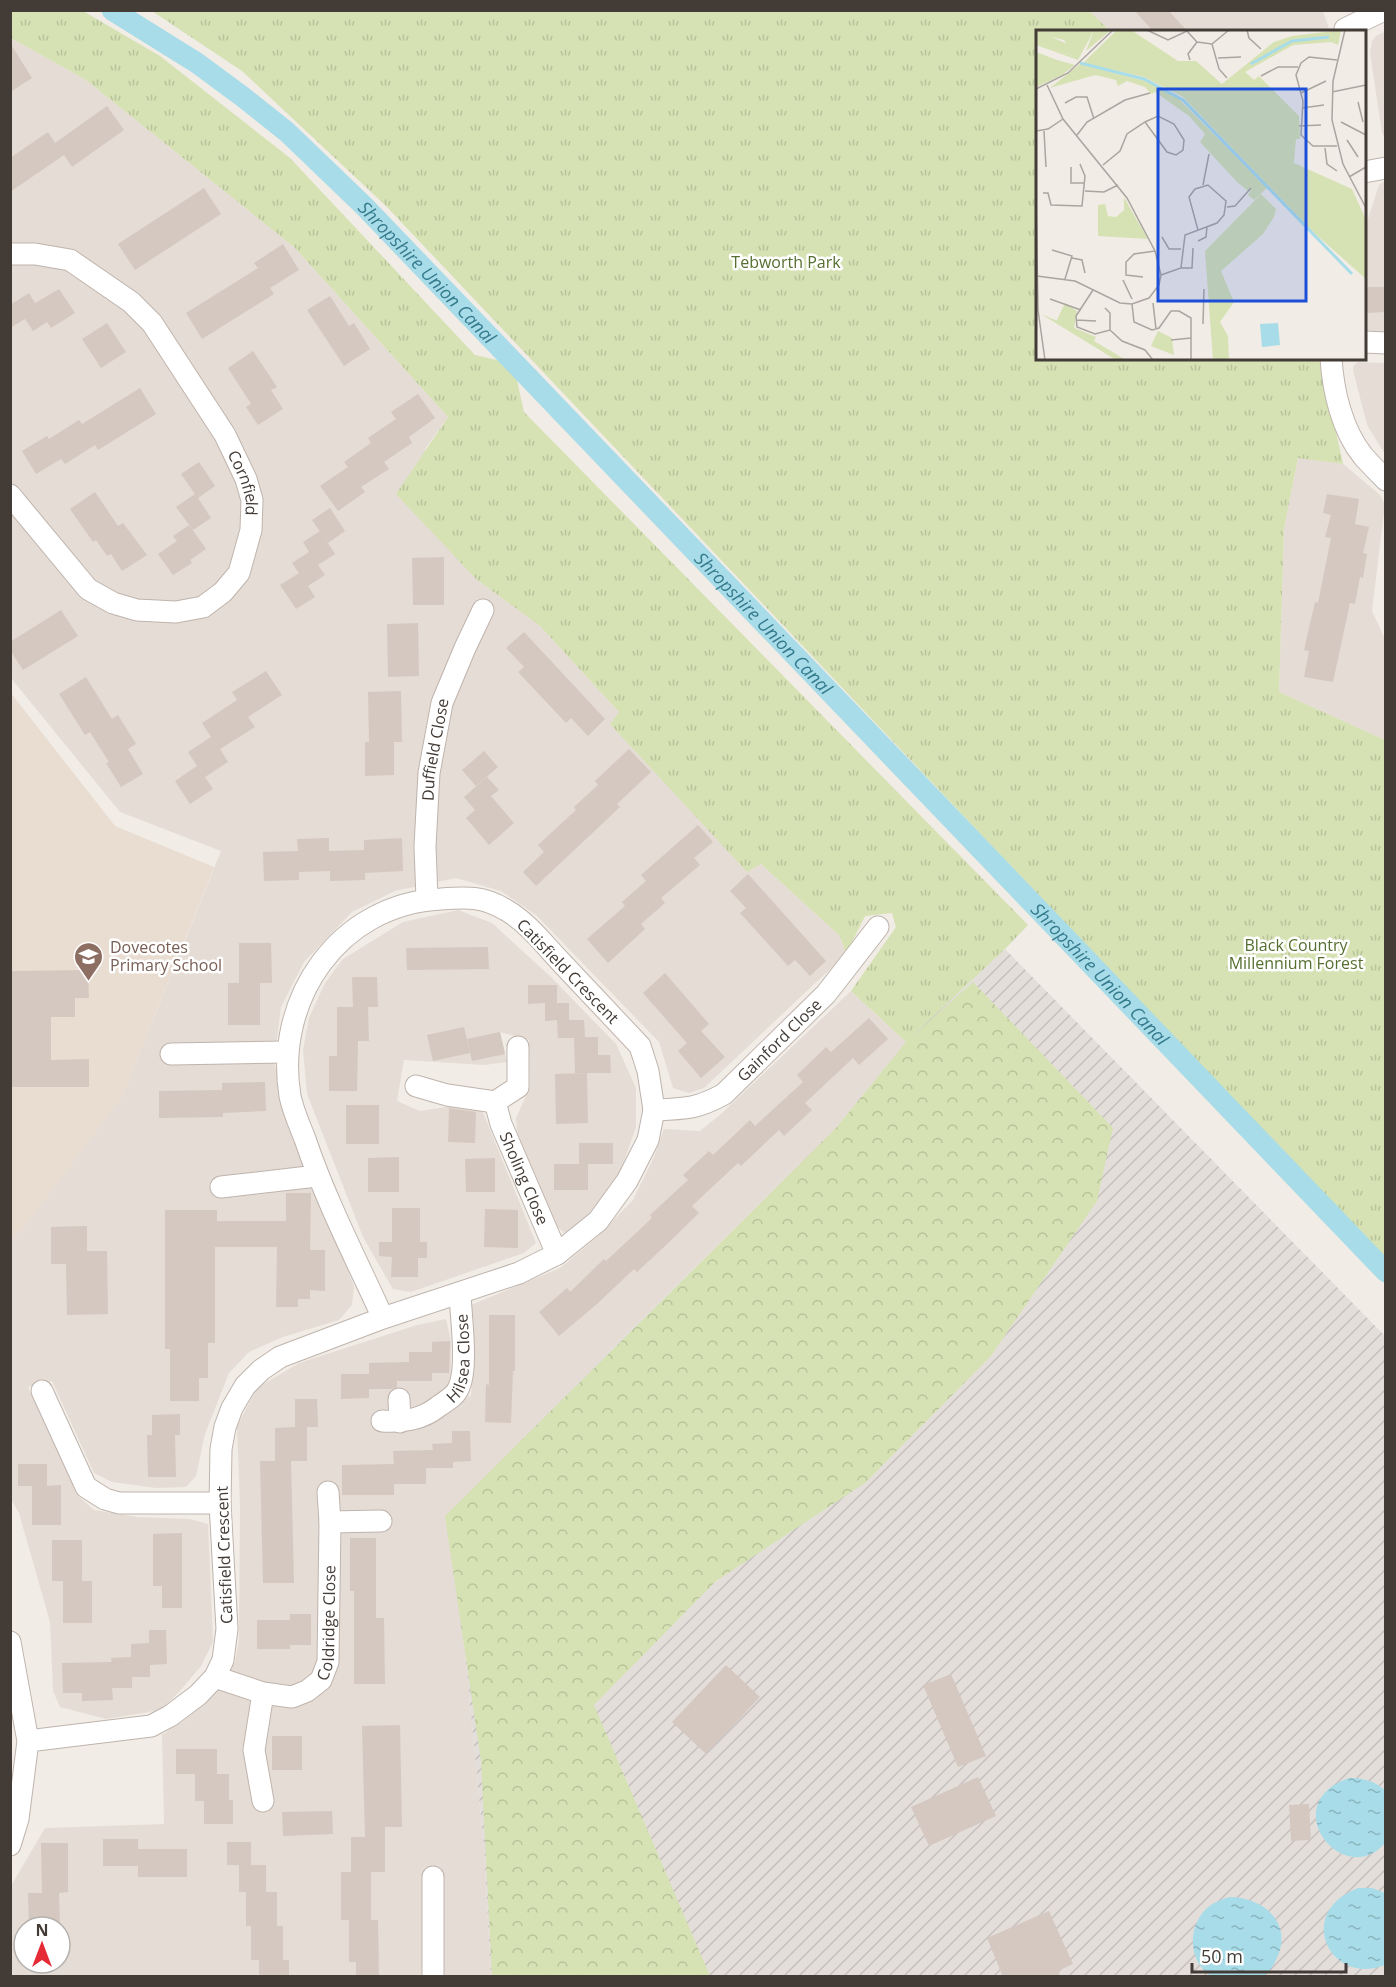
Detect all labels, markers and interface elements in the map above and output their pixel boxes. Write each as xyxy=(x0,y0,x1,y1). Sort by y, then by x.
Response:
inset map xyxy=(1036,30,1366,360)
water label: Shropshire Union Canal xyxy=(353,196,502,349)
park label: Tebworth Park xyxy=(731,251,841,273)
street label: Cornfield xyxy=(223,446,263,516)
water label: Shropshire Union Canal xyxy=(690,546,838,700)
street label: Duffield Close xyxy=(416,697,454,801)
water label: Shropshire Union Canal xyxy=(1026,897,1174,1051)
street label: Catisfield Crescent xyxy=(512,914,624,1029)
park label: Black Country Millennium Forest xyxy=(1229,934,1364,974)
place label: Dovecotes Primary School xyxy=(110,936,222,976)
school or university icon: Dovecotes Primary School xyxy=(73,940,105,982)
street label: Gainford Close xyxy=(732,993,826,1086)
street label: Sholing Close xyxy=(495,1128,554,1228)
street label: Hilsea Close xyxy=(441,1313,475,1408)
street label: Catisfield Crescent xyxy=(211,1485,237,1624)
street label: Coldridge Close xyxy=(311,1565,340,1684)
north arrow xyxy=(12,1915,72,1975)
text: N xyxy=(35,1919,49,1941)
scale bar xyxy=(1192,1936,1346,1974)
text: 50 m xyxy=(1201,1944,1243,1968)

